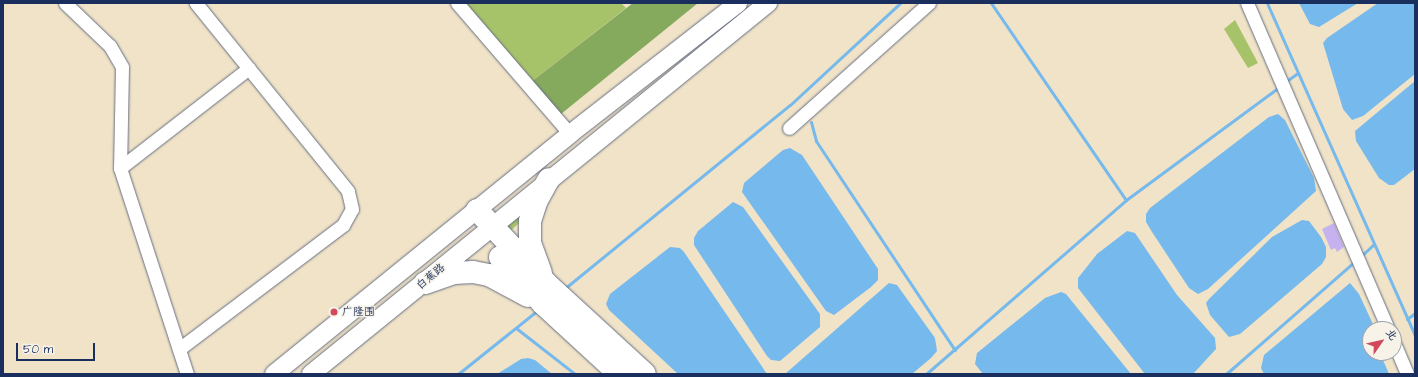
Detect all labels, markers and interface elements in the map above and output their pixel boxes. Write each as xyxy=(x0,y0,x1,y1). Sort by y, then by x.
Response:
street label: 白蕉路 xyxy=(414,261,448,293)
place label: 广隆围 xyxy=(342,305,375,319)
marker: 广隆围 xyxy=(329,307,339,317)
north arrow xyxy=(1362,321,1402,361)
text: 北 xyxy=(1382,326,1401,343)
scale bar xyxy=(18,335,97,361)
text: 50 m xyxy=(23,341,53,358)

